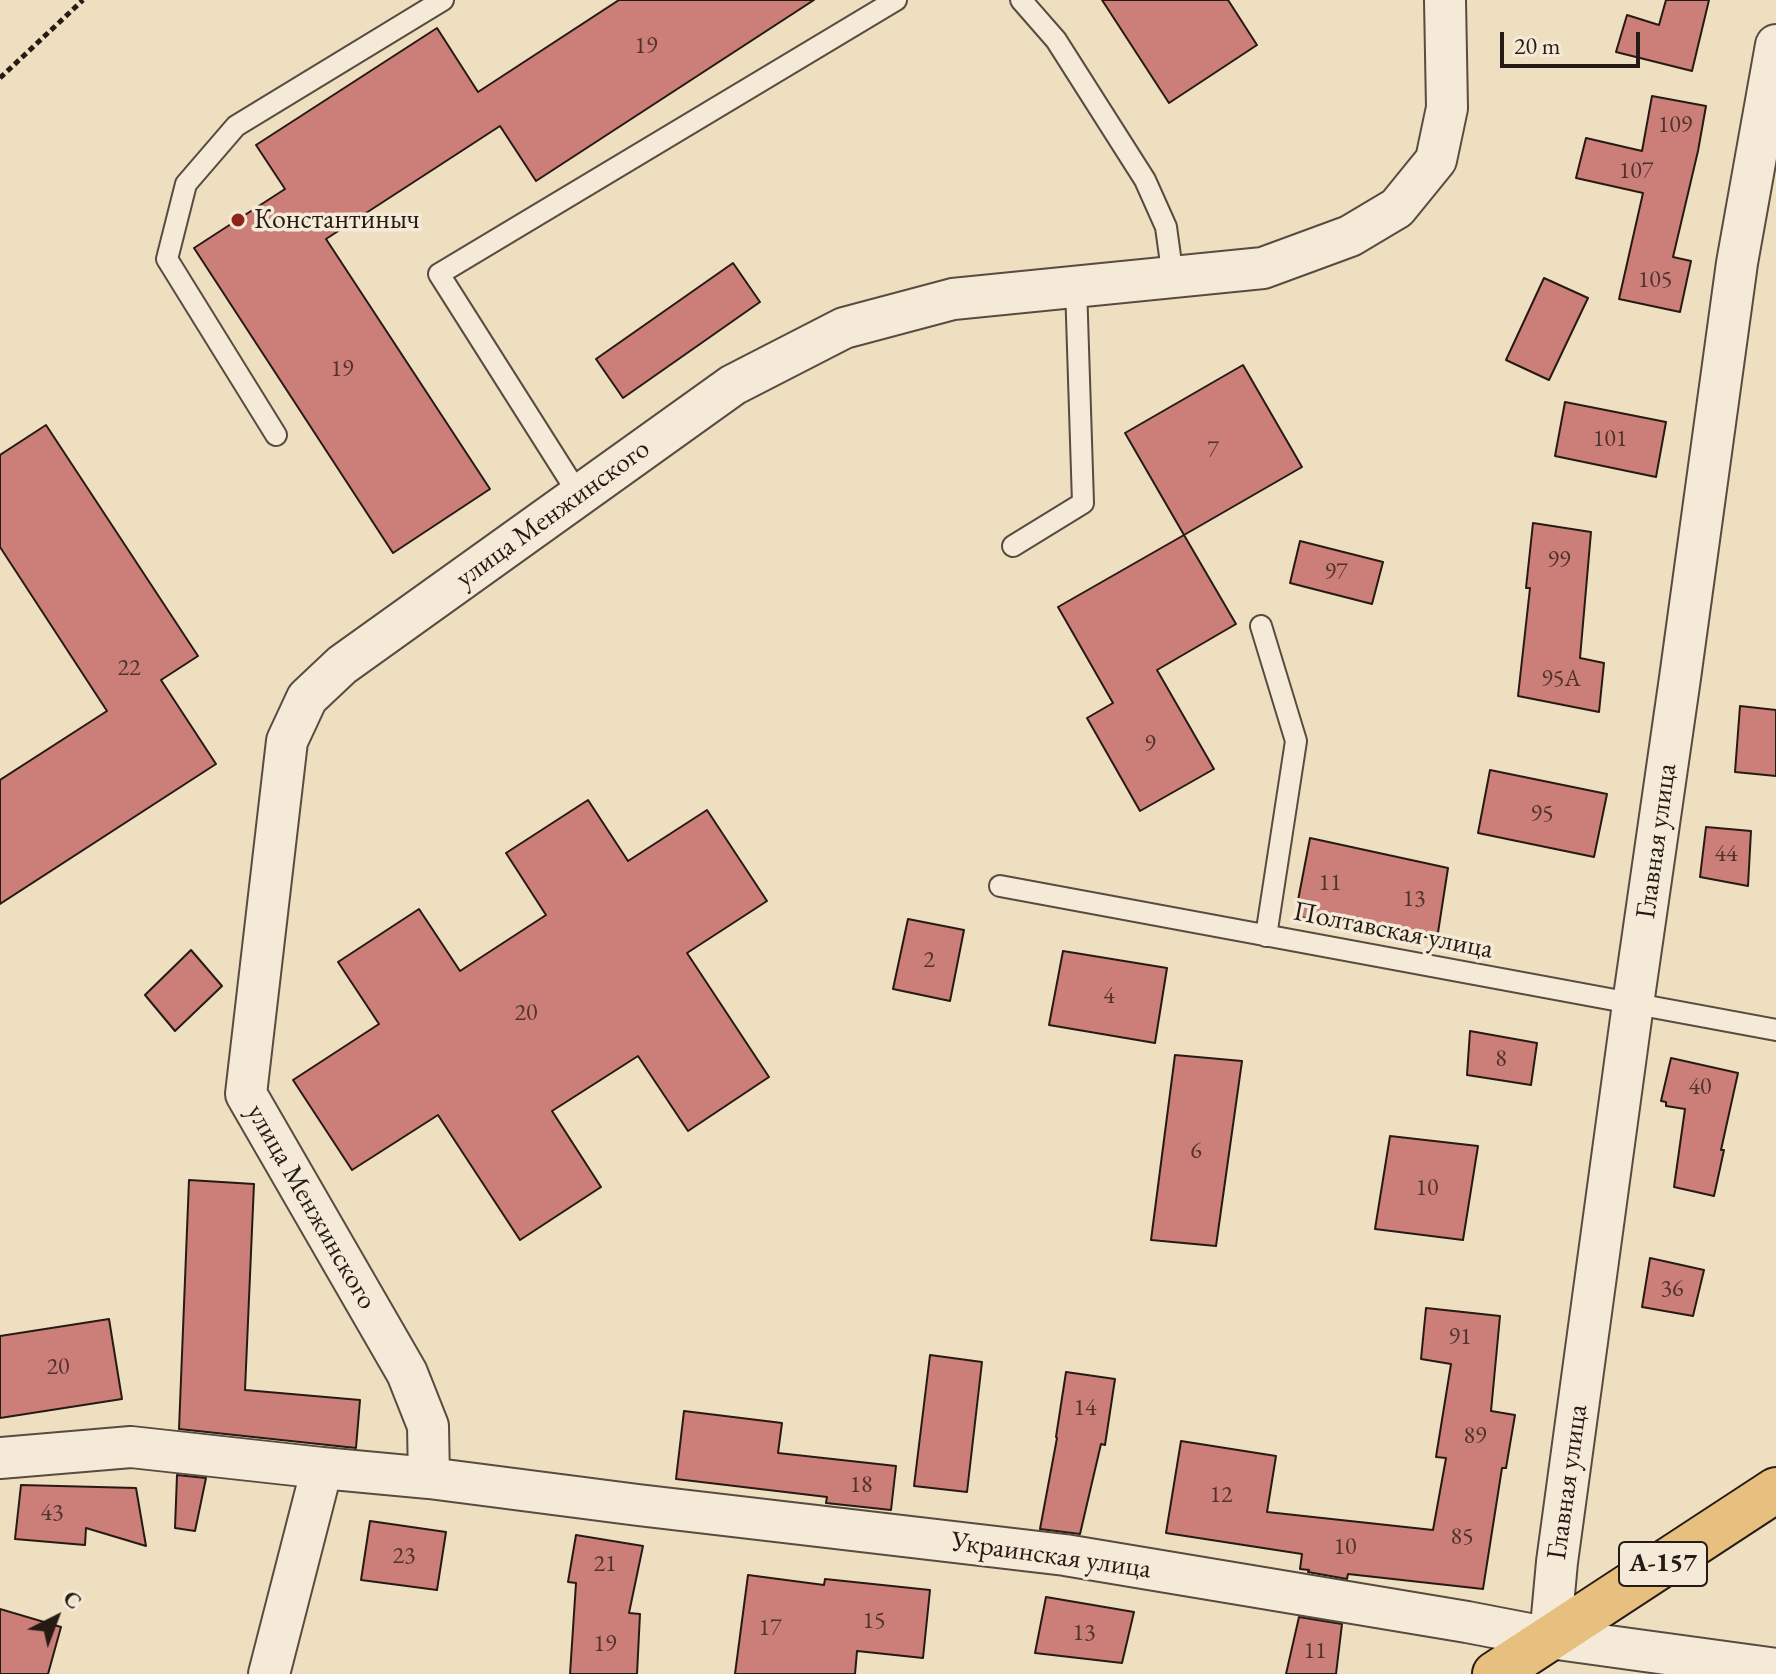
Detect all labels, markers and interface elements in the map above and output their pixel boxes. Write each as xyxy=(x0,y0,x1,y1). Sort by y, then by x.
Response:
scale bar xyxy=(1504,16,1644,66)
text: 20 m xyxy=(1514,30,1561,61)
house number: 19 xyxy=(634,32,658,60)
house number: 109 xyxy=(1658,111,1692,139)
house number: 107 xyxy=(1619,157,1653,185)
place label: Константиныч xyxy=(254,203,420,237)
marker: Константиныч xyxy=(229,211,247,229)
house number: 105 xyxy=(1638,266,1672,294)
house number: 19 xyxy=(330,355,354,383)
house number: 101 xyxy=(1593,425,1627,453)
street label: улица Менжинского xyxy=(449,432,657,596)
house number: 7 xyxy=(1207,436,1219,464)
house number: 99 xyxy=(1547,546,1571,574)
house number: 97 xyxy=(1324,558,1348,586)
house number: 22 xyxy=(117,654,141,682)
house number: 95А xyxy=(1541,665,1581,693)
house number: 9 xyxy=(1144,730,1156,758)
street label: Главная улица xyxy=(1629,761,1685,921)
house number: 95 xyxy=(1530,800,1554,828)
house number: 44 xyxy=(1714,840,1738,868)
house number: 11 xyxy=(1318,869,1342,897)
house number: 13 xyxy=(1402,885,1426,913)
street label: Полтавская улица xyxy=(1290,895,1496,967)
house number: 2 xyxy=(923,946,935,974)
house number: 4 xyxy=(1103,982,1115,1010)
house number: 20 xyxy=(514,999,538,1027)
house number: 8 xyxy=(1495,1045,1507,1073)
house number: 40 xyxy=(1688,1073,1712,1101)
street label: улица Менжинского xyxy=(239,1098,383,1316)
house number: 6 xyxy=(1190,1137,1202,1165)
house number: 10 xyxy=(1415,1174,1439,1202)
house number: 36 xyxy=(1660,1275,1684,1303)
house number: 91 xyxy=(1448,1323,1472,1351)
house number: 20 xyxy=(46,1353,70,1381)
house number: 14 xyxy=(1073,1394,1097,1422)
street label: Главная улица xyxy=(1540,1402,1596,1562)
house number: 89 xyxy=(1463,1422,1487,1450)
house number: 18 xyxy=(849,1471,873,1499)
house number: 12 xyxy=(1209,1481,1233,1509)
house number: 43 xyxy=(40,1499,64,1527)
house number: 85 xyxy=(1450,1523,1474,1551)
street label: Украинская улица xyxy=(949,1525,1153,1587)
house number: 10 xyxy=(1333,1533,1357,1561)
house number: 23 xyxy=(392,1542,416,1570)
road number: А-157 xyxy=(1619,1542,1707,1586)
house number: 21 xyxy=(593,1550,617,1578)
north arrow xyxy=(16,1578,96,1658)
text: С xyxy=(57,1584,88,1616)
house number: 15 xyxy=(862,1607,886,1635)
house number: 17 xyxy=(758,1614,782,1642)
house number: 13 xyxy=(1072,1619,1096,1647)
house number: 19 xyxy=(593,1630,617,1658)
house number: 11 xyxy=(1303,1637,1327,1665)

